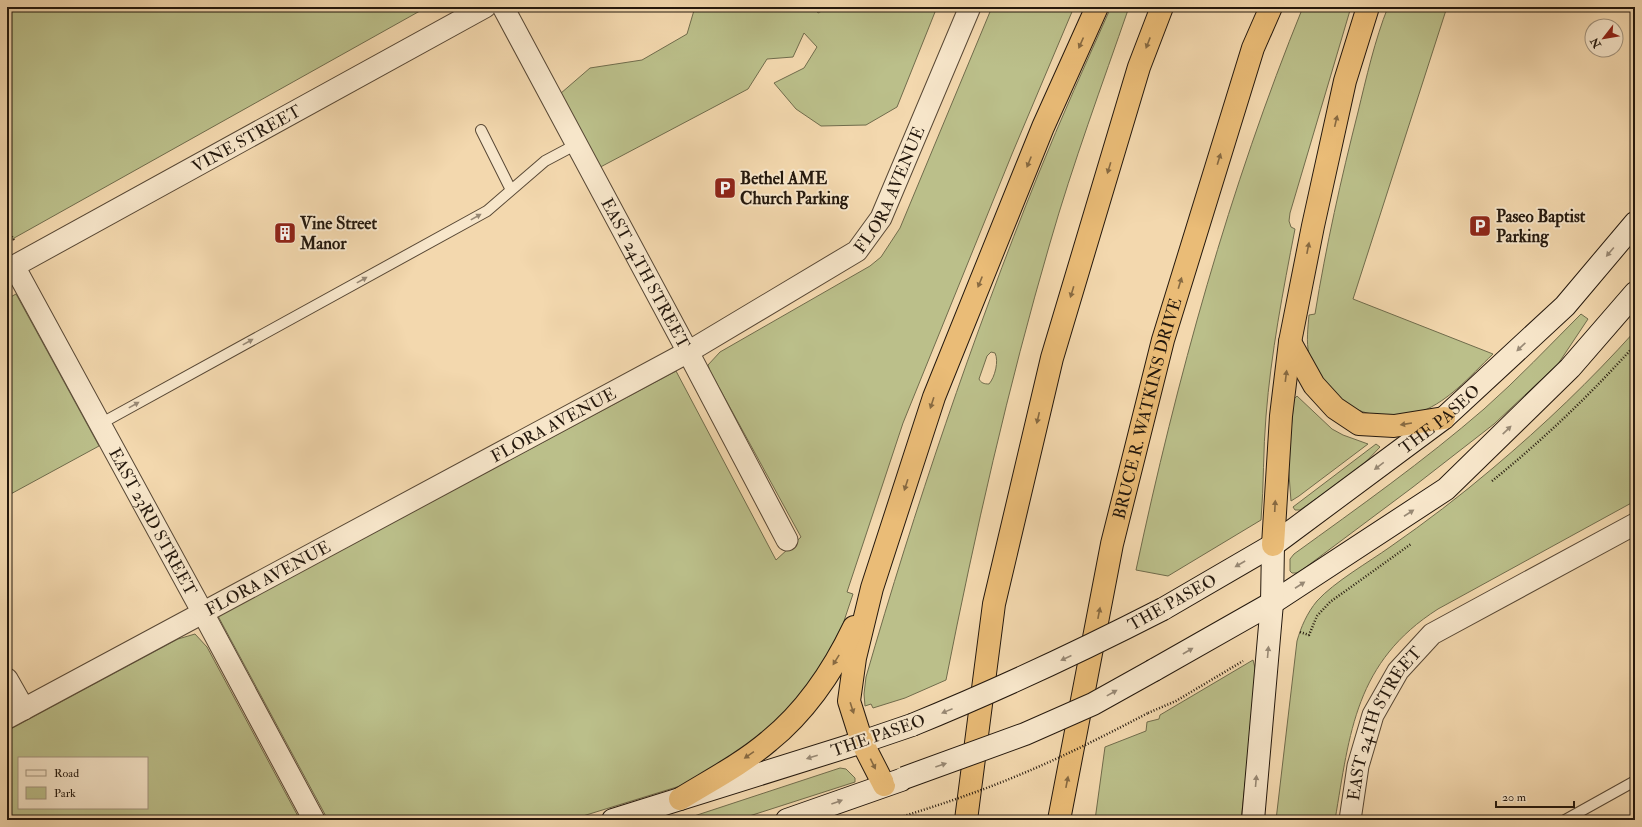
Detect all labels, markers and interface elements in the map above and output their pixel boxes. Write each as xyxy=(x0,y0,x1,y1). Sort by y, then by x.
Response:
north arrow xyxy=(1584,18,1624,58)
text: N xyxy=(1587,34,1604,51)
one-way arrow xyxy=(1078,37,1084,48)
one-way arrow xyxy=(1144,38,1150,50)
street label: VINE STREET xyxy=(188,100,305,177)
one-way arrow xyxy=(1333,115,1339,127)
street label: FLORA AVENUE xyxy=(849,123,929,257)
one-way arrow xyxy=(1216,152,1222,164)
one-way arrow xyxy=(1025,156,1031,168)
one-way arrow xyxy=(1106,162,1112,174)
place label: Bethel AME Church Parking xyxy=(740,168,849,210)
parking icon: Bethel AME Church Parking xyxy=(712,175,738,201)
street label: EAST 24TH STREET xyxy=(596,194,694,353)
place label: Paseo Baptist Parking xyxy=(1496,206,1586,248)
place label: Vine Street Manor xyxy=(299,213,377,254)
parking icon: Paseo Baptist Parking xyxy=(1467,213,1493,239)
one-way arrow xyxy=(470,214,482,220)
building icon: Vine Street Manor xyxy=(272,220,298,246)
one-way arrow xyxy=(1306,242,1312,254)
one-way arrow xyxy=(1605,247,1614,258)
one-way arrow xyxy=(356,276,368,283)
one-way arrow xyxy=(1177,276,1183,288)
one-way arrow xyxy=(977,277,983,289)
one-way arrow xyxy=(1069,286,1075,298)
street label: BRUCE R. WATKINS DRIVE xyxy=(1109,295,1186,521)
one-way arrow xyxy=(242,339,254,345)
one-way arrow xyxy=(1516,342,1526,352)
one-way arrow xyxy=(1283,370,1289,382)
street label: THE PASEO xyxy=(1395,380,1484,459)
street label: FLORA AVENUE xyxy=(487,383,620,467)
one-way arrow xyxy=(929,397,935,409)
one-way arrow xyxy=(128,401,140,408)
one-way arrow xyxy=(1035,412,1041,424)
one-way arrow xyxy=(1399,421,1412,427)
one-way arrow xyxy=(1502,425,1512,434)
street label: EAST 23RD STREET xyxy=(104,444,202,600)
one-way arrow xyxy=(1373,462,1384,471)
one-way arrow xyxy=(903,479,909,491)
one-way arrow xyxy=(1272,500,1279,512)
one-way arrow xyxy=(1403,510,1414,517)
street label: FLORA AVENUE xyxy=(202,536,334,620)
one-way arrow xyxy=(1234,561,1246,568)
street label: THE PASEO xyxy=(1124,569,1220,635)
one-way arrow xyxy=(1295,581,1305,589)
one-way arrow xyxy=(1096,607,1102,619)
street label: EAST 24TH STREET xyxy=(1343,642,1426,802)
one-way arrow xyxy=(1264,646,1271,658)
one-way arrow xyxy=(1182,648,1194,655)
one-way arrow xyxy=(833,654,840,666)
one-way arrow xyxy=(1060,655,1071,661)
one-way arrow xyxy=(1107,690,1118,697)
one-way arrow xyxy=(849,702,855,714)
one-way arrow xyxy=(940,708,952,714)
street label: THE PASEO xyxy=(828,710,928,761)
one-way arrow xyxy=(744,751,755,759)
one-way arrow xyxy=(805,754,817,760)
legend xyxy=(18,757,148,809)
one-way arrow xyxy=(870,758,876,769)
one-way arrow xyxy=(936,762,948,768)
text: Road xyxy=(54,766,79,781)
one-way arrow xyxy=(1253,775,1259,787)
one-way arrow xyxy=(1064,776,1070,788)
scale bar xyxy=(1496,783,1574,809)
text: Park xyxy=(54,786,76,801)
text: 20 m xyxy=(1502,790,1527,805)
one-way arrow xyxy=(831,799,843,805)

